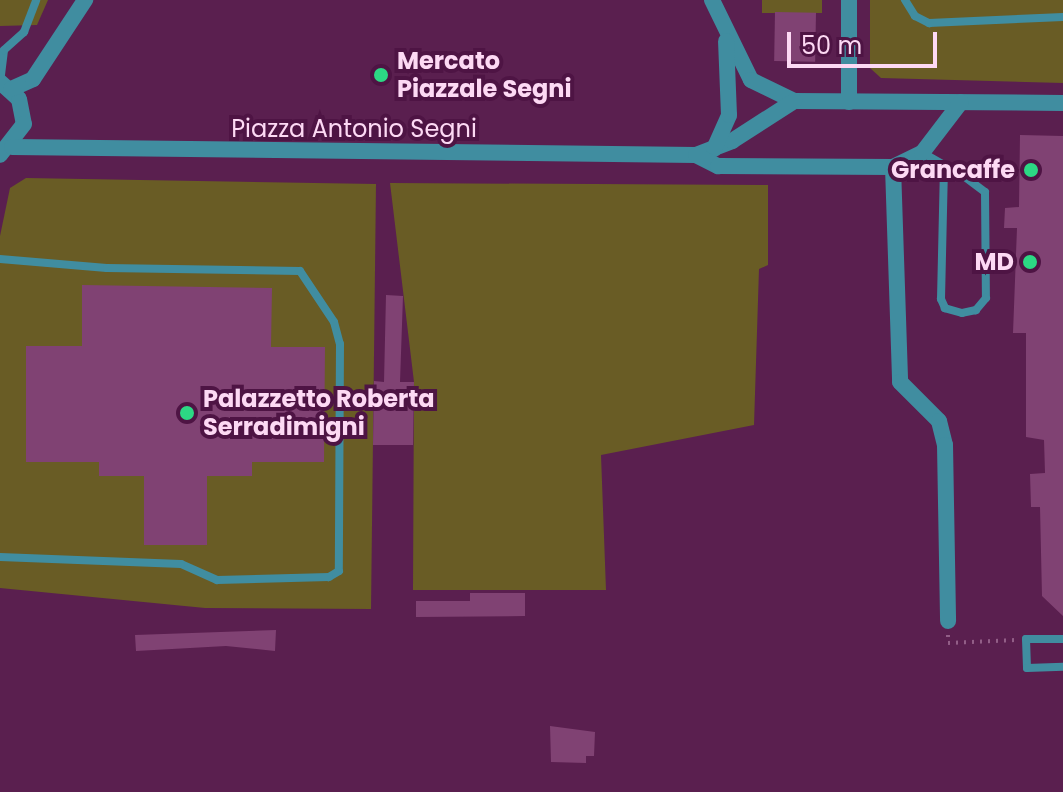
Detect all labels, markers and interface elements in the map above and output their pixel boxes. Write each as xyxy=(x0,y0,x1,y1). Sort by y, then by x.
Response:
scale bar xyxy=(791,16,941,66)
text: 50 m xyxy=(801,29,862,62)
place label: Mercato Piazzale Segni xyxy=(397,47,572,103)
marker: Mercato Piazzale Segni xyxy=(372,66,390,84)
street label: Piazza Antonio Segni xyxy=(231,115,477,143)
place label: Grancaffe xyxy=(891,156,1015,184)
marker: Grancaffe xyxy=(1022,161,1040,179)
place label: MD xyxy=(975,248,1014,276)
marker: MD xyxy=(1021,253,1039,271)
place label: Palazzetto Roberta Serradimigni xyxy=(203,385,434,441)
marker: Palazzetto Roberta Serradimigni xyxy=(178,404,196,422)

